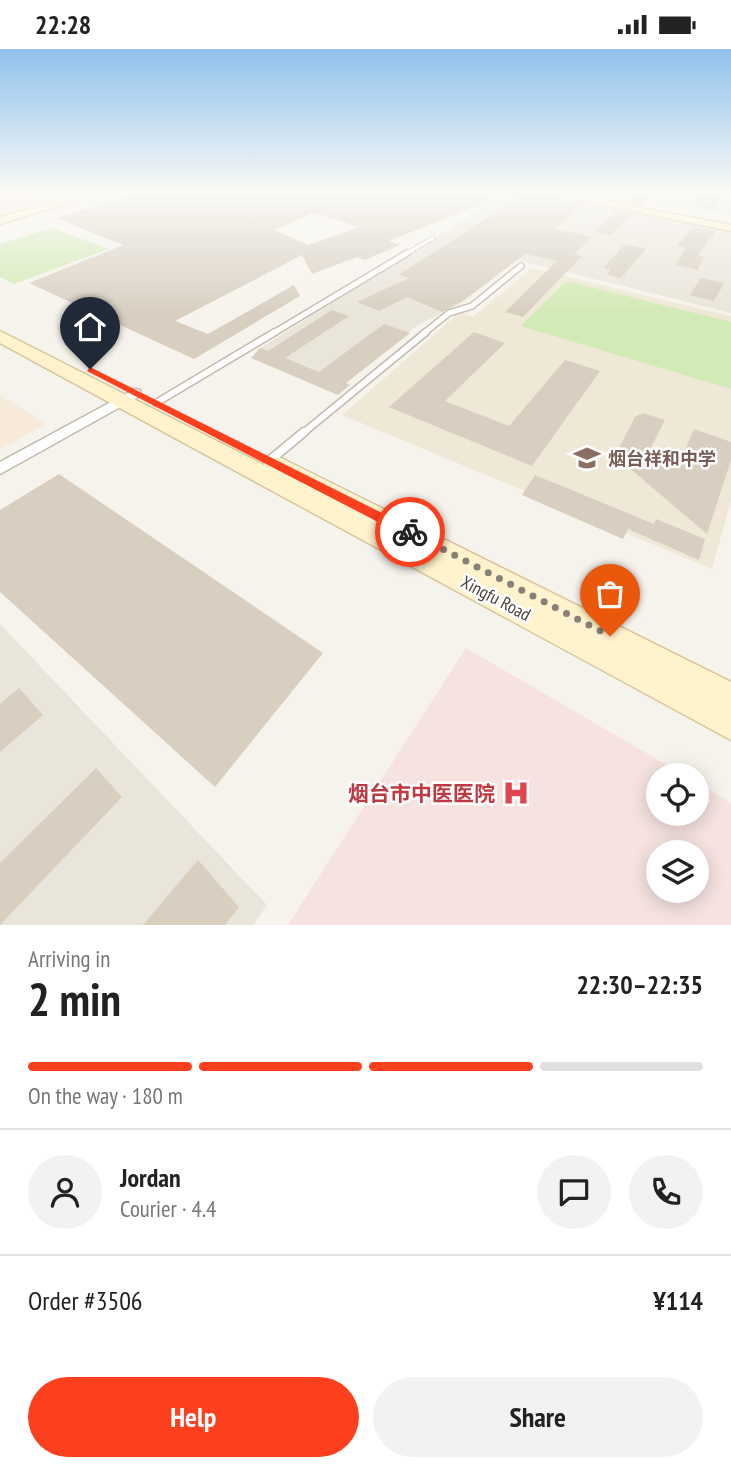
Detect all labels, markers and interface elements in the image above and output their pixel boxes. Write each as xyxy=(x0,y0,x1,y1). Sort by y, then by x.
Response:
text: 22:28 xyxy=(35,8,91,41)
pin xyxy=(60,297,120,369)
icon: home xyxy=(71,308,109,346)
school or university icon: 烟台祥和中学 xyxy=(572,443,602,473)
place label: 烟台祥和中学 xyxy=(608,447,716,470)
courier xyxy=(375,497,445,567)
icon: bike xyxy=(391,513,429,551)
pin xyxy=(580,564,640,636)
street label: Xingfu Road xyxy=(457,570,535,626)
icon: bag xyxy=(591,575,629,613)
map controls xyxy=(646,763,709,903)
button: locate xyxy=(646,763,709,826)
hospital icon: 烟台市中医医院 xyxy=(501,778,531,808)
place label: 烟台市中医医院 xyxy=(348,780,495,807)
button: layers xyxy=(646,840,709,903)
text: Arriving in xyxy=(28,944,110,973)
text: 22:30–22:35 xyxy=(576,968,703,1001)
text: 2 min xyxy=(28,969,121,1029)
text: On the way · 180 m xyxy=(28,1081,183,1110)
button: person xyxy=(28,1155,102,1229)
button: chat xyxy=(537,1155,611,1229)
button: phone xyxy=(629,1155,703,1229)
text: Jordan xyxy=(120,1161,181,1194)
text: Courier · 4.4 xyxy=(120,1194,216,1223)
text: Order #3506 xyxy=(28,1284,143,1317)
text: ¥114 xyxy=(653,1284,703,1317)
button: Help xyxy=(28,1377,359,1457)
button: Share xyxy=(373,1377,703,1457)

